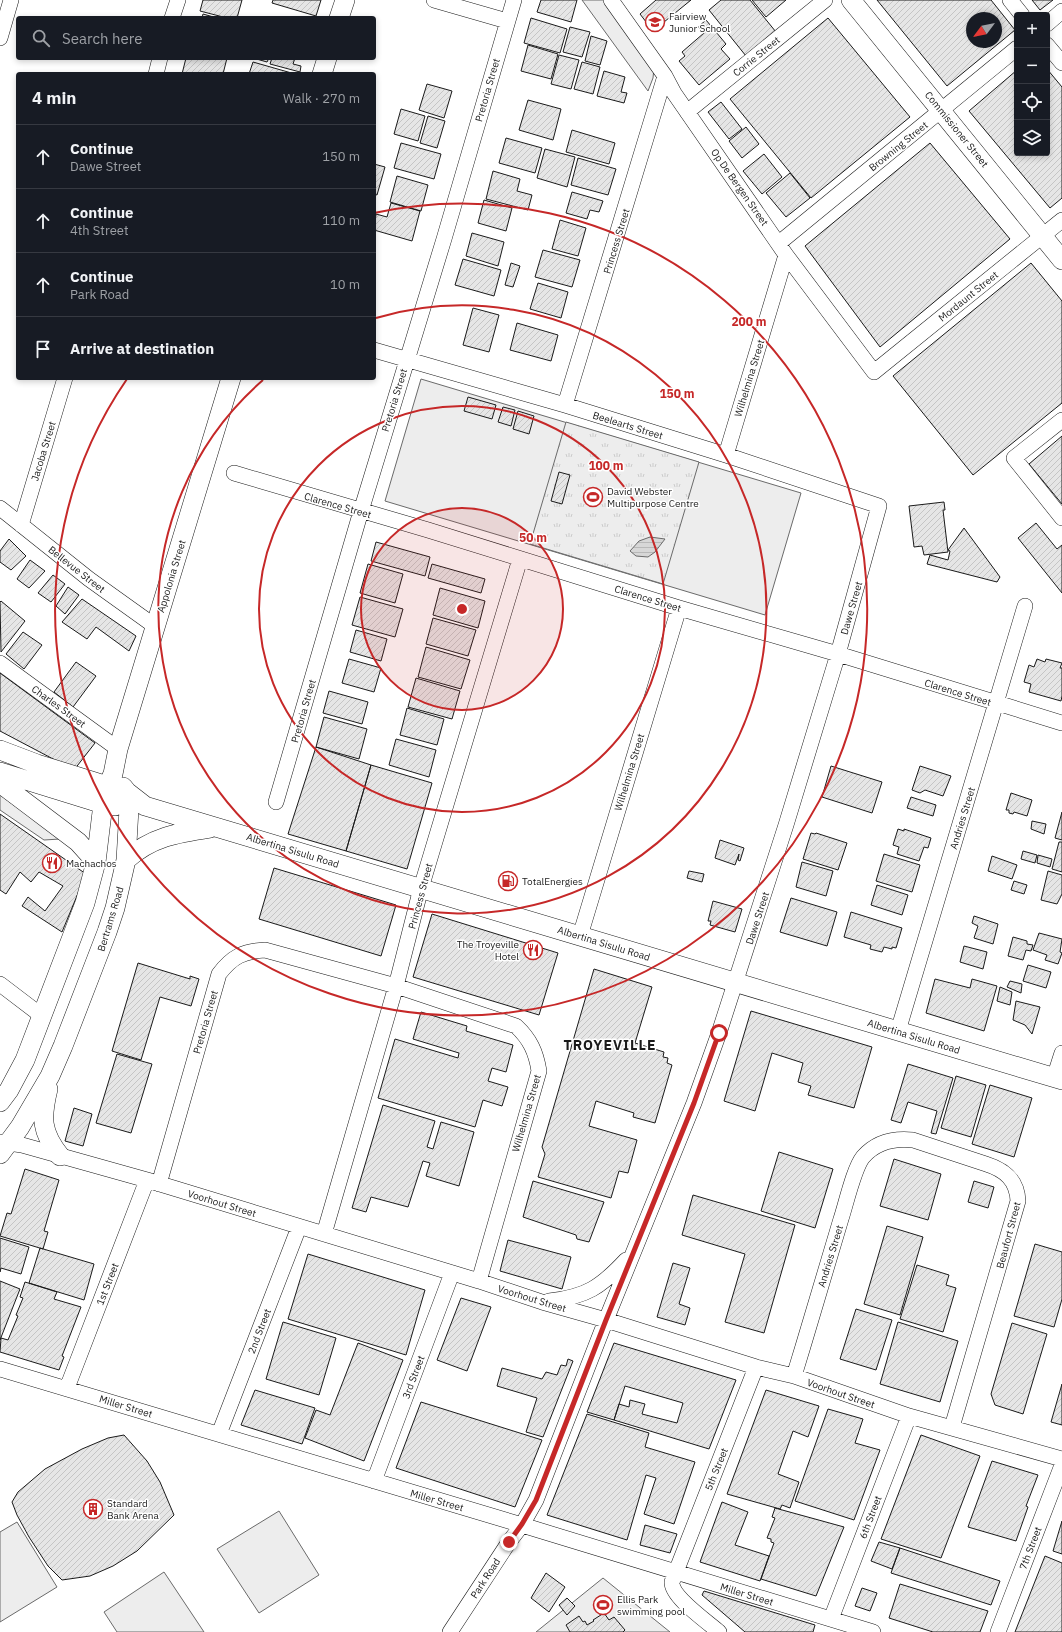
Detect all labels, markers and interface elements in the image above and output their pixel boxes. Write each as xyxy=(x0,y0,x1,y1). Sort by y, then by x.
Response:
place label: Fairview Junior School xyxy=(669,10,730,35)
school or university icon: Fairview Junior School xyxy=(644,11,666,33)
north arrow xyxy=(966,12,1002,48)
map controls xyxy=(1014,12,1050,156)
button: + xyxy=(1014,12,1050,48)
search box xyxy=(16,16,376,60)
icon: search xyxy=(30,27,52,49)
text: Search here xyxy=(62,29,142,48)
street label: Corrie Street xyxy=(730,33,783,79)
button: − xyxy=(1014,48,1050,84)
street label: Pretoria Street xyxy=(472,56,503,123)
button: locate xyxy=(1014,84,1050,120)
text: 4 min xyxy=(32,87,76,109)
street label: Commissioner Street xyxy=(922,89,992,170)
text: Walk · 270 m xyxy=(283,90,360,107)
street label: Browning Street xyxy=(866,118,931,174)
button: layers xyxy=(1014,120,1050,156)
text: Continue xyxy=(70,139,134,158)
icon: ahead xyxy=(32,146,54,168)
street label: Op De Bergen Street xyxy=(708,146,771,229)
text: 150 m xyxy=(322,148,360,165)
text: Dawe Street xyxy=(70,158,141,175)
text: Continue xyxy=(70,203,134,222)
street label: Princess Street xyxy=(600,206,633,275)
icon: ahead xyxy=(32,210,54,232)
text: 110 m xyxy=(322,212,360,229)
text: 4th Street xyxy=(70,222,128,239)
text: Continue xyxy=(70,267,134,286)
street label: Mordaunt Street xyxy=(936,268,1001,324)
icon: ahead xyxy=(32,274,54,296)
text: 10 m xyxy=(330,276,360,293)
text: Park Road xyxy=(70,286,129,303)
text: 200 m xyxy=(731,314,767,329)
street label: Wilhelmina Street xyxy=(732,337,768,418)
icon: arrive xyxy=(32,338,54,360)
text: Arrive at destination xyxy=(70,339,214,358)
street label: Pretoria Street xyxy=(379,366,410,433)
text: 150 m xyxy=(659,386,695,401)
street label: Beelearts Street xyxy=(591,409,665,442)
street label: Jacoba Street xyxy=(28,419,59,483)
text: 100 m xyxy=(588,458,624,473)
place label: David Webster Multipurpose Centre xyxy=(607,485,699,510)
sports icon: David Webster Multipurpose Centre xyxy=(582,486,604,508)
street label: Clarence Street xyxy=(303,490,373,521)
text: 50 m xyxy=(519,530,547,545)
street label: Appolonia Street xyxy=(154,538,189,614)
street label: Bellevue Street xyxy=(46,543,108,596)
street label: Dawe Street xyxy=(838,579,865,636)
street label: Clarence Street xyxy=(613,582,683,615)
centre of rings xyxy=(455,602,469,616)
street label: Clarence Street xyxy=(923,676,993,709)
street label: Pretoria Street xyxy=(288,677,319,744)
street label: Charles Street xyxy=(29,682,89,731)
street label: Wilhelmina Street xyxy=(612,731,648,812)
street label: Andries Street xyxy=(947,785,978,851)
street label: Albertina Sisulu Road xyxy=(245,830,341,871)
restaurant icon: Machachos xyxy=(41,852,63,874)
place label: Machachos xyxy=(66,857,117,870)
street label: Princess Street xyxy=(405,861,436,931)
fuel station icon: TotalEnergies xyxy=(497,870,519,892)
place label: TotalEnergies xyxy=(522,875,583,888)
street label: Bertrams Road xyxy=(94,885,127,953)
street label: Dawe Street xyxy=(743,890,772,946)
street label: Albertina Sisulu Road xyxy=(556,923,652,964)
place label: The Troyeville Hotel xyxy=(457,938,520,963)
restaurant icon: The Troyeville Hotel xyxy=(522,939,544,961)
street label: Pretoria Street xyxy=(190,988,221,1055)
street label: Albertina Sisulu Road xyxy=(866,1016,962,1057)
route start xyxy=(710,1024,728,1042)
district label: TROYEVILLE xyxy=(564,1036,656,1054)
street label: Wilhelmina Street xyxy=(509,1072,544,1153)
street label: Voorhout Street xyxy=(186,1187,258,1220)
street label: Beaufort Street xyxy=(993,1200,1024,1270)
street label: Andries Street xyxy=(815,1223,846,1289)
street label: 1st Street xyxy=(93,1261,122,1307)
street label: Voorhout Street xyxy=(496,1282,568,1315)
street label: 2nd Street xyxy=(245,1306,274,1356)
street label: 3rd Street xyxy=(399,1353,428,1401)
street label: Voorhout Street xyxy=(805,1376,877,1411)
street label: Miller Street xyxy=(98,1392,154,1421)
street label: 5th Street xyxy=(702,1445,731,1492)
street label: Miller Street xyxy=(409,1487,466,1514)
street label: 6th Street xyxy=(856,1493,885,1541)
place label: Standard Bank Arena xyxy=(107,1497,159,1522)
building icon: Standard Bank Arena xyxy=(82,1498,104,1520)
street label: 7th Street xyxy=(1016,1524,1045,1572)
route end xyxy=(500,1533,518,1551)
street label: Park Road xyxy=(468,1556,503,1601)
street label: Miller Street xyxy=(719,1580,775,1609)
place label: Ellis Park swimming pool xyxy=(617,1593,685,1618)
sports icon: Ellis Park swimming pool xyxy=(592,1594,614,1616)

